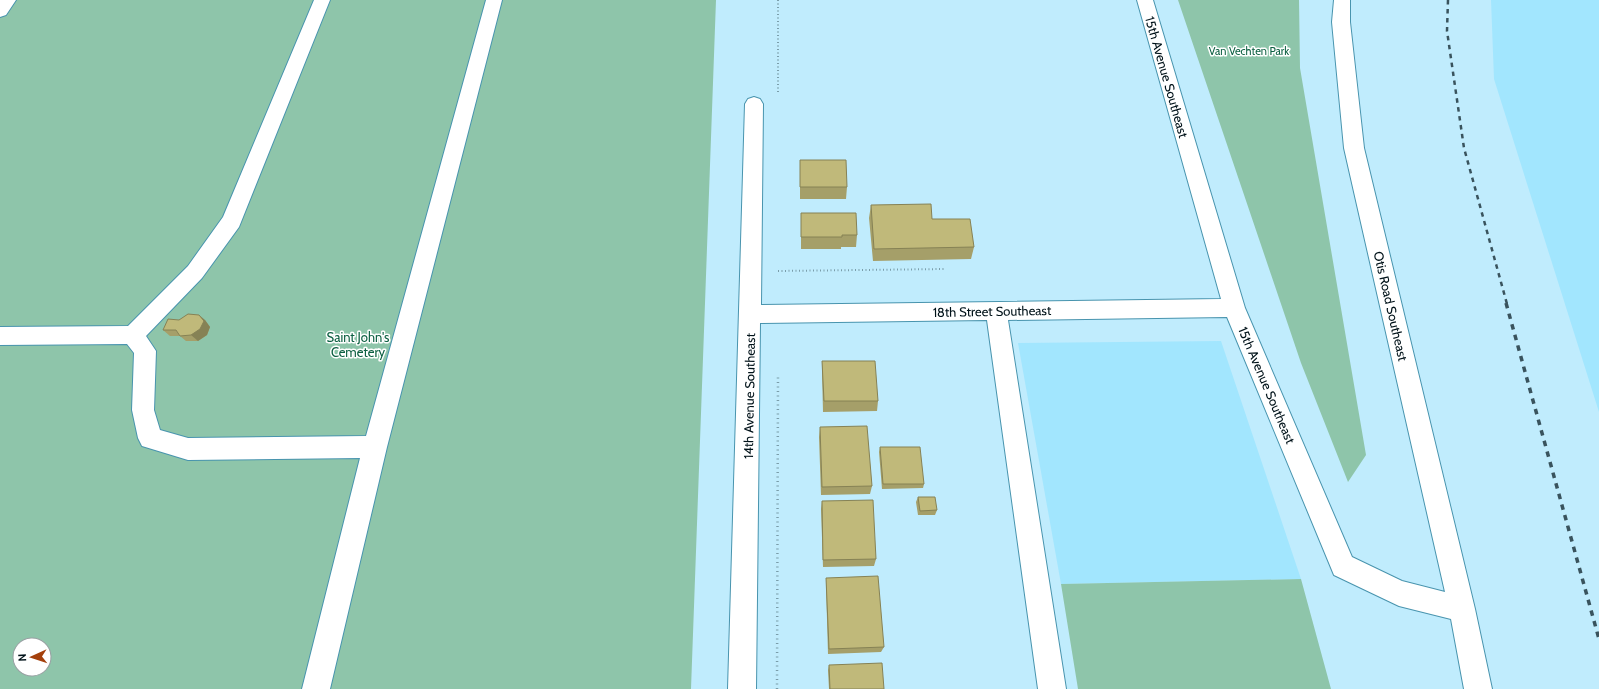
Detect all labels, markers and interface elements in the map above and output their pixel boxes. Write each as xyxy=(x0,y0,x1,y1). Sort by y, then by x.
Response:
street label: 15th Avenue Southeast xyxy=(1142,15,1192,140)
park label: Van Vechten Park xyxy=(1209,44,1289,58)
street label: Otis Road Southeast xyxy=(1371,250,1412,363)
street label: 18th Street Southeast xyxy=(933,302,1052,320)
street label: 15th Avenue Southeast xyxy=(1235,324,1299,446)
park label: Saint John's Cemetery xyxy=(327,329,390,360)
street label: 14th Avenue Southeast xyxy=(740,332,758,459)
north arrow xyxy=(12,637,52,677)
text: N xyxy=(15,653,29,662)

